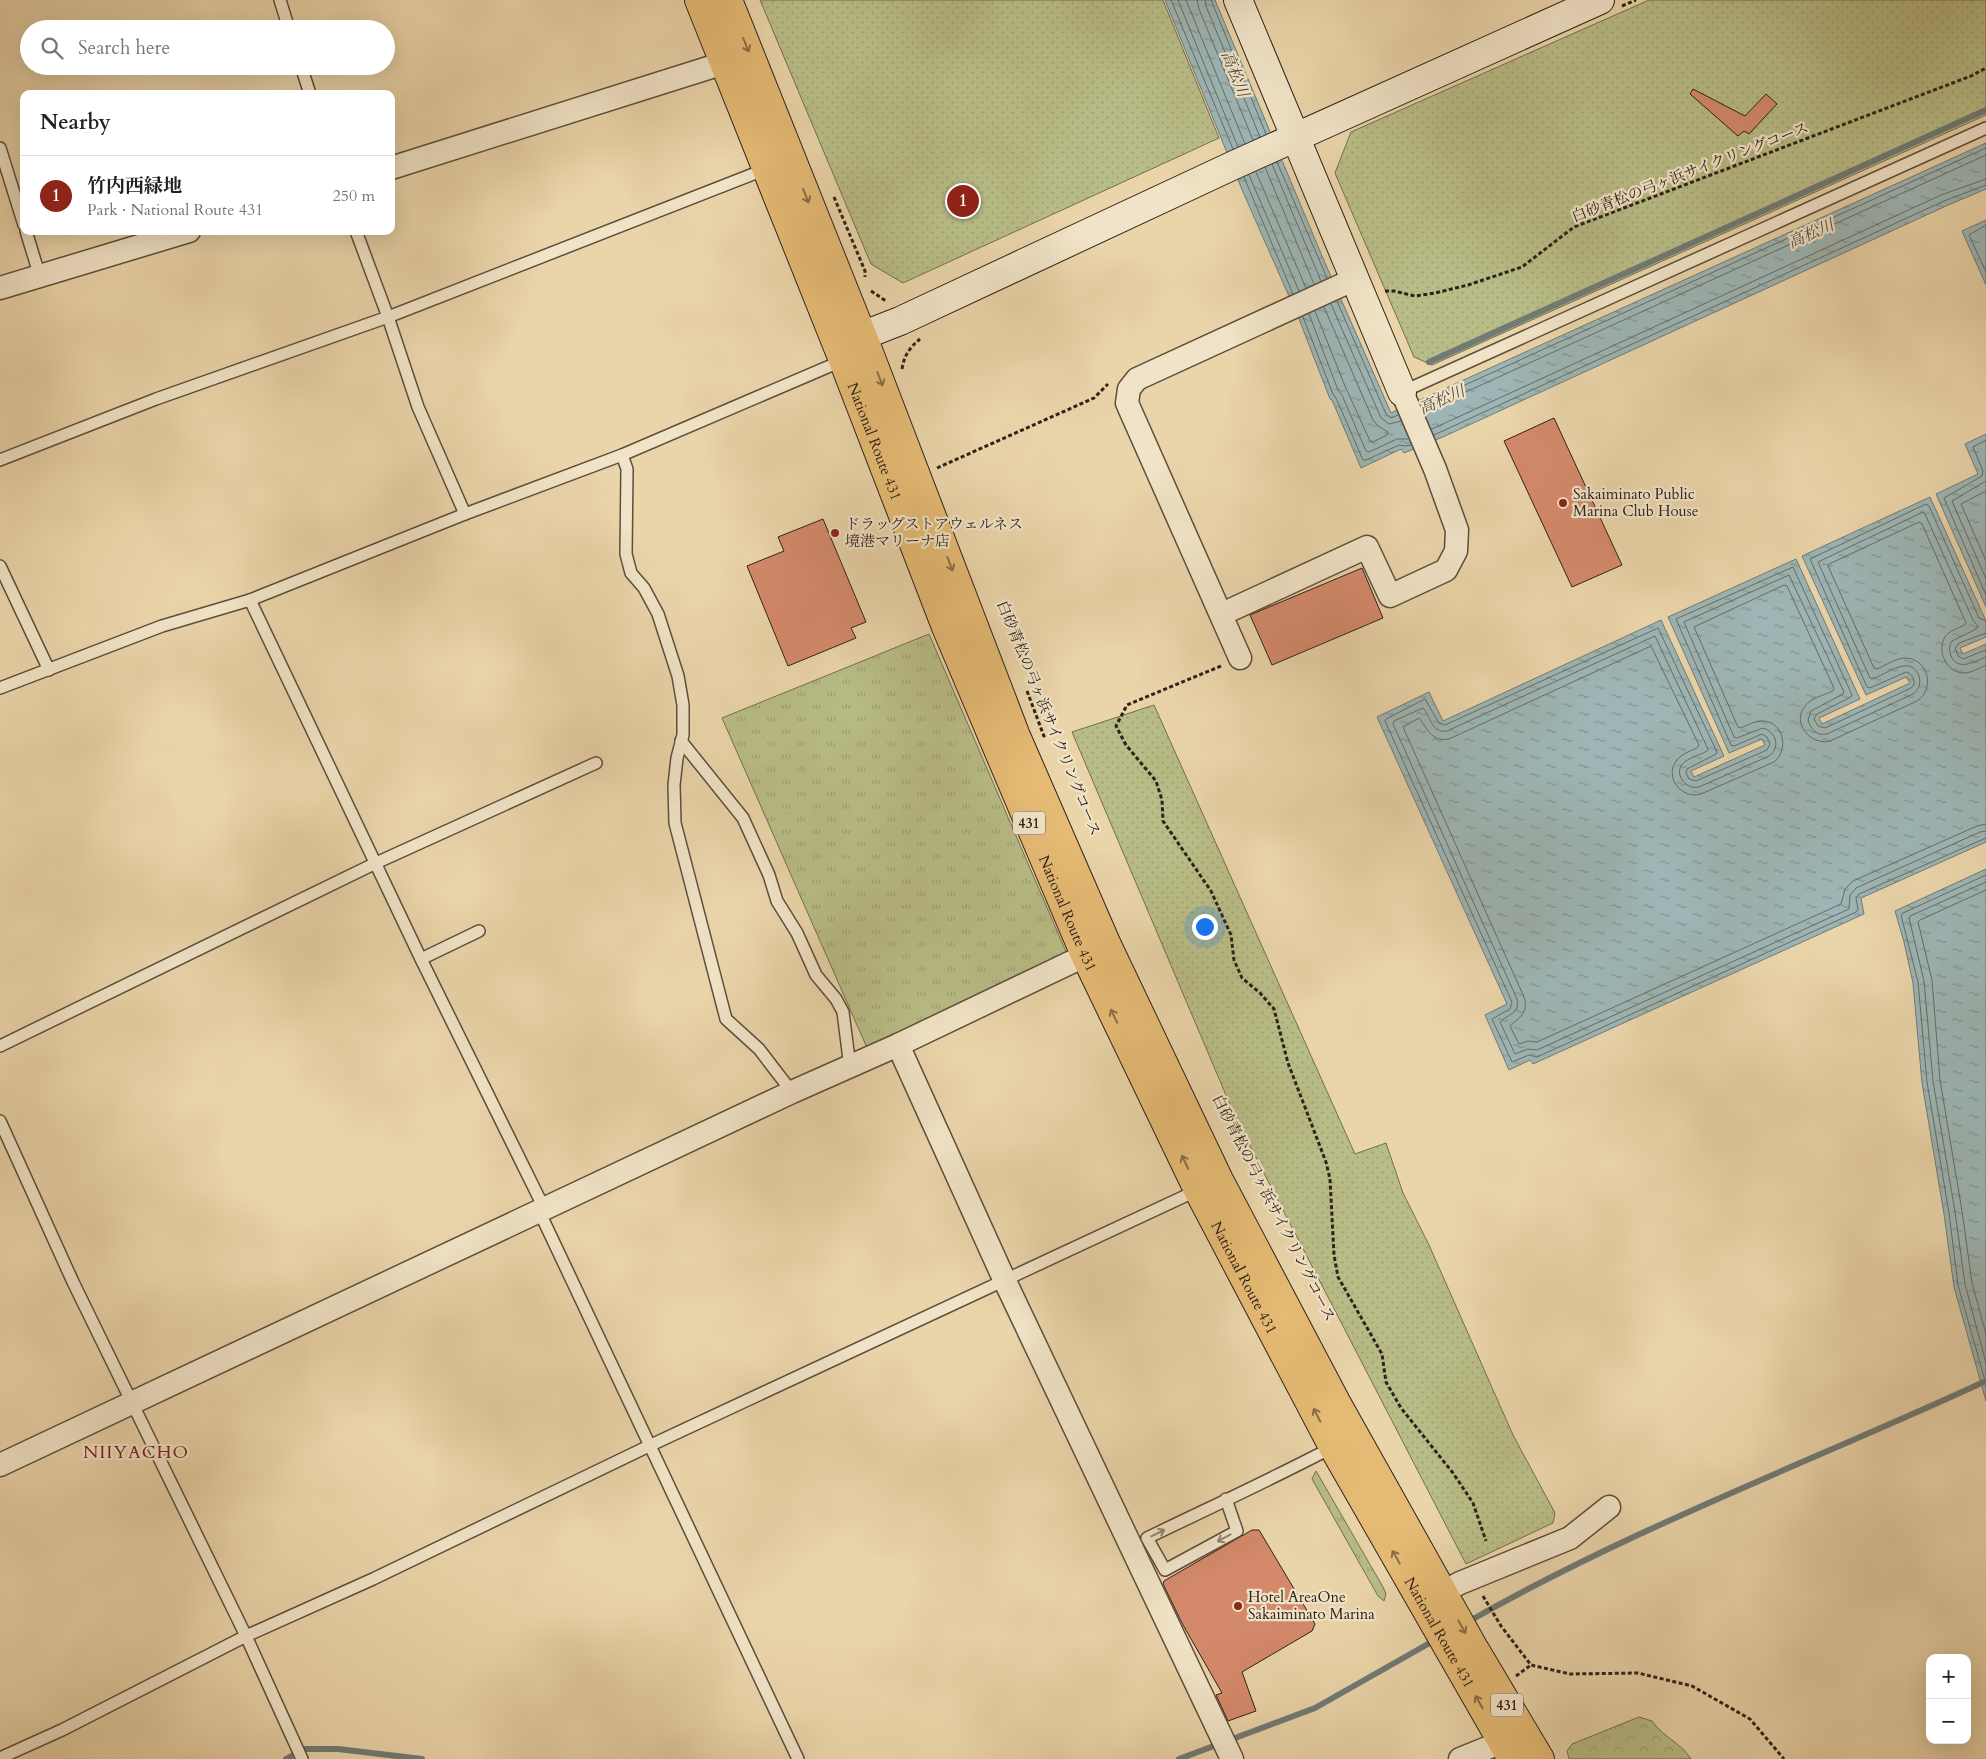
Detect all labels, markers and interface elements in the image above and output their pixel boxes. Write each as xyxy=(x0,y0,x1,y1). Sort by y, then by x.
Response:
search box xyxy=(20,20,395,75)
icon: search xyxy=(38,34,66,62)
text: Search here xyxy=(78,35,170,61)
one-way arrow xyxy=(742,37,751,52)
water label: 高松川 xyxy=(1216,48,1255,102)
text: Nearby xyxy=(40,108,111,137)
street label: 白砂青松の弓ヶ浜サイクリングコース xyxy=(1569,117,1811,227)
text: 竹内西緑地 xyxy=(87,173,182,199)
pin: 1 xyxy=(947,182,979,220)
text: 1 xyxy=(52,185,60,207)
text: 250 m xyxy=(333,185,375,207)
one-way arrow xyxy=(802,188,811,203)
text: Park · National Route 431 xyxy=(87,199,263,221)
water label: 高松川 xyxy=(1785,213,1839,254)
one-way arrow xyxy=(876,371,885,387)
water label: 高松川 xyxy=(1416,379,1470,420)
street label: National Route 431 xyxy=(843,380,906,503)
place label: Sakaiminato Public Marina Club House xyxy=(1573,484,1699,521)
marker: Sakaiminato Public Marina Club House xyxy=(1557,497,1569,509)
place label: ドラッグストアウェルネス 境港マリーナ店 xyxy=(845,514,1023,551)
marker: ドラッグストアウェルネス 境港マリーナ店 xyxy=(829,527,841,539)
one-way arrow xyxy=(946,556,956,571)
street label: 白砂青松の弓ヶ浜サイクリングコース xyxy=(992,597,1106,839)
road number: 431 xyxy=(1013,811,1045,834)
street label: National Route 431 xyxy=(1034,852,1101,975)
your location xyxy=(1192,914,1218,940)
one-way arrow xyxy=(1109,1009,1119,1024)
street label: 白砂青松の弓ヶ浜サイクリングコース xyxy=(1208,1091,1340,1325)
one-way arrow xyxy=(1180,1155,1189,1170)
street label: National Route 431 xyxy=(1206,1218,1282,1338)
one-way arrow xyxy=(1312,1408,1321,1423)
district label: NIIYACHO xyxy=(83,1440,189,1465)
one-way arrow xyxy=(1150,1527,1165,1537)
one-way arrow xyxy=(1216,1533,1231,1543)
one-way arrow xyxy=(1391,1549,1401,1564)
street label: National Route 431 xyxy=(1400,1573,1479,1691)
place label: Hotel AreaOne Sakaiminato Marina xyxy=(1248,1587,1375,1624)
marker: Hotel AreaOne Sakaiminato Marina xyxy=(1232,1600,1244,1612)
one-way arrow xyxy=(1458,1619,1467,1634)
map controls xyxy=(1926,1654,1971,1744)
button: + xyxy=(1926,1654,1971,1699)
one-way arrow xyxy=(1474,1694,1484,1709)
road number: 431 xyxy=(1491,1694,1523,1716)
button: − xyxy=(1926,1699,1971,1744)

